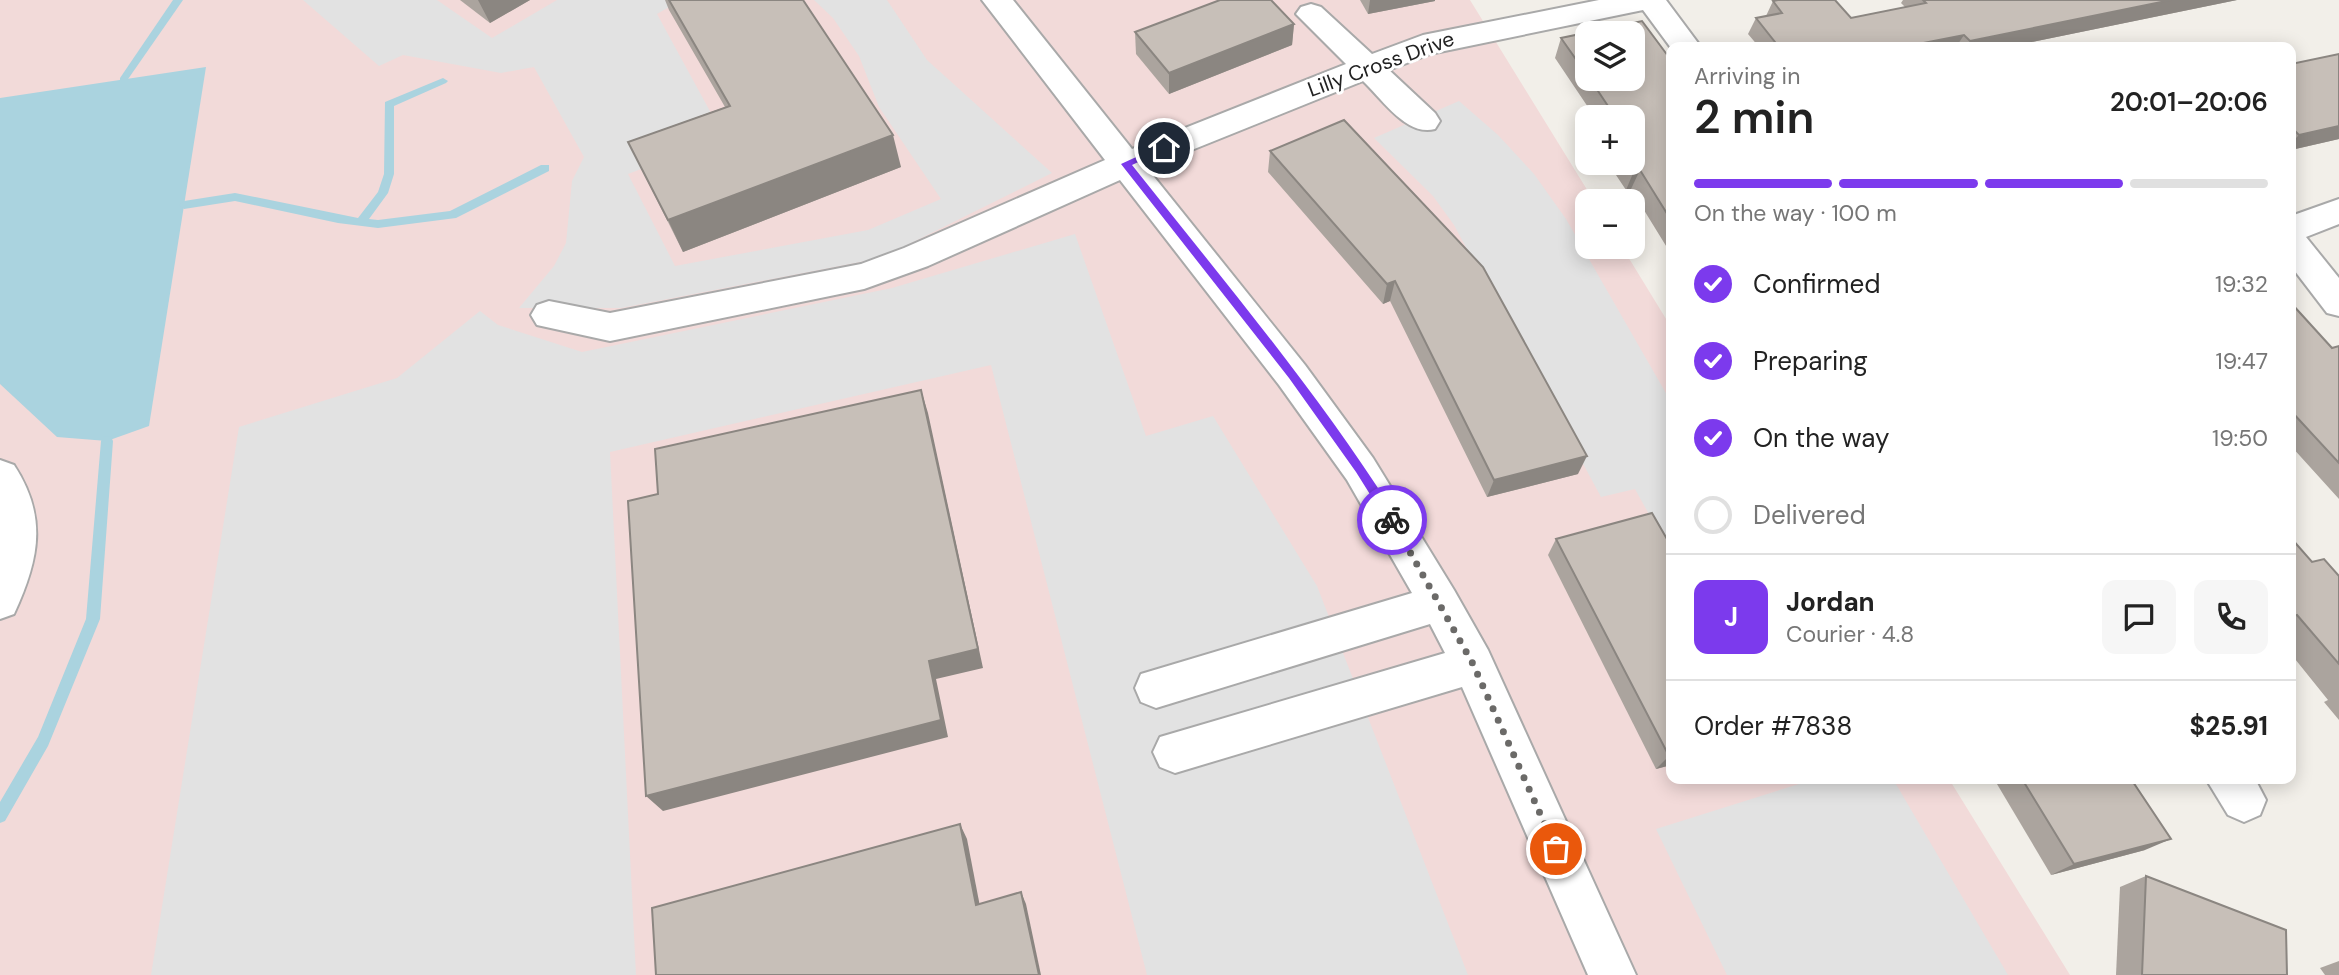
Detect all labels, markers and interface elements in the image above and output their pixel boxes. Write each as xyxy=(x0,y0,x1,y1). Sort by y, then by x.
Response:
map controls xyxy=(1575,21,1645,259)
button: layers xyxy=(1575,21,1645,91)
street label: Lilly Cross Drive xyxy=(1304,24,1458,103)
text: Arriving in xyxy=(1694,61,1800,91)
text: 20:01–20:06 xyxy=(2110,85,2268,119)
text: 2 min xyxy=(1694,87,1814,147)
button: + xyxy=(1575,105,1645,175)
pin xyxy=(1134,118,1194,178)
icon: home xyxy=(1145,129,1183,167)
button: − xyxy=(1575,189,1645,259)
text: On the way · 100 m xyxy=(1694,198,1897,228)
icon: check xyxy=(1694,265,1732,303)
text: Confirmed xyxy=(1753,267,1880,301)
text: 19:32 xyxy=(2215,269,2268,299)
icon: check xyxy=(1694,342,1732,380)
text: Preparing xyxy=(1753,344,1868,378)
text: 19:47 xyxy=(2215,346,2268,376)
icon: check xyxy=(1694,419,1732,457)
text: On the way xyxy=(1753,421,1889,455)
text: 19:50 xyxy=(2212,423,2268,453)
courier xyxy=(1357,485,1427,555)
text: Delivered xyxy=(1753,498,1866,532)
icon: bike xyxy=(1373,501,1411,539)
button: chat xyxy=(2102,580,2176,654)
button: phone xyxy=(2194,580,2268,654)
text: Jordan xyxy=(1786,585,1875,619)
text: J xyxy=(1724,600,1738,634)
text: Courier · 4.8 xyxy=(1786,619,1914,649)
text: Order #7838 xyxy=(1694,709,1852,743)
text: $25.91 xyxy=(2190,709,2268,743)
pin xyxy=(1526,819,1586,879)
icon: bag xyxy=(1537,830,1575,868)

